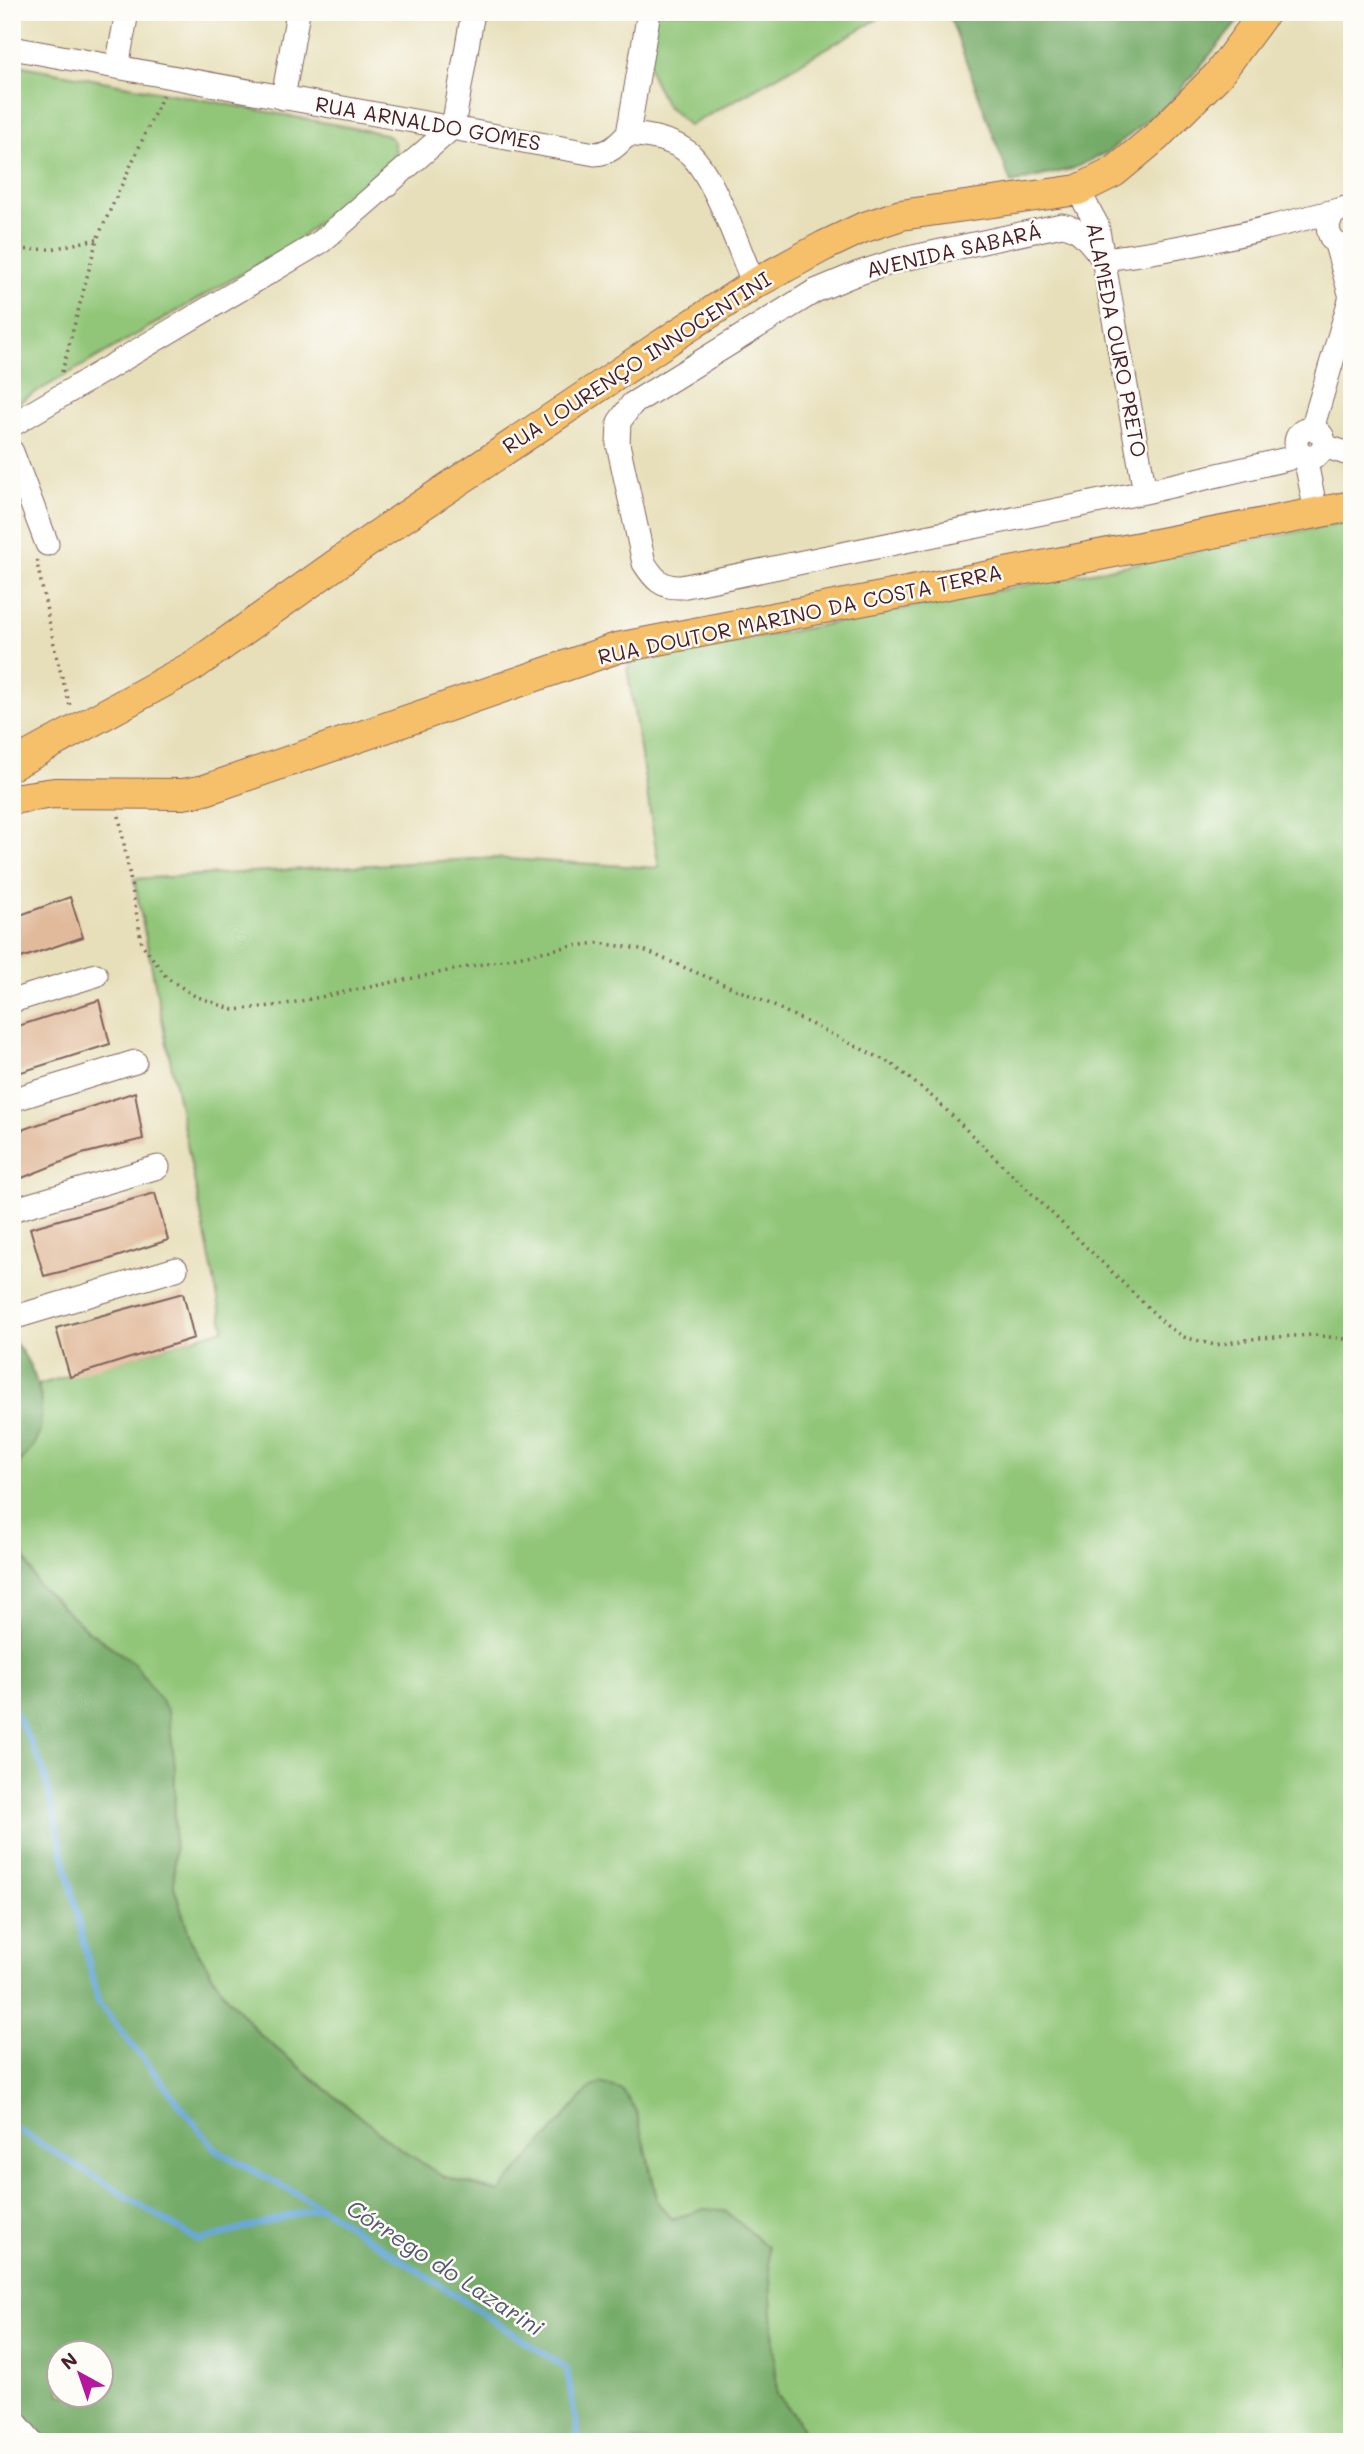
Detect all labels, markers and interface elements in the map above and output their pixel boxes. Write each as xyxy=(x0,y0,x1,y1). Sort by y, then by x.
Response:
street label: RUA ARNALDO GOMES xyxy=(313,89,543,156)
street label: AVENIDA SABARÁ xyxy=(863,216,1044,283)
street label: ALAMEDA OURO PRETO xyxy=(1081,220,1153,459)
street label: RUA LOURENÇO INNOCENTINI xyxy=(497,265,775,459)
street label: RUA DOUTOR MARINO DA COSTA TERRA xyxy=(595,557,1004,670)
water label: Córrego do Lazarini xyxy=(341,2192,550,2342)
north arrow xyxy=(46,2338,116,2408)
text: N xyxy=(55,2346,82,2375)

